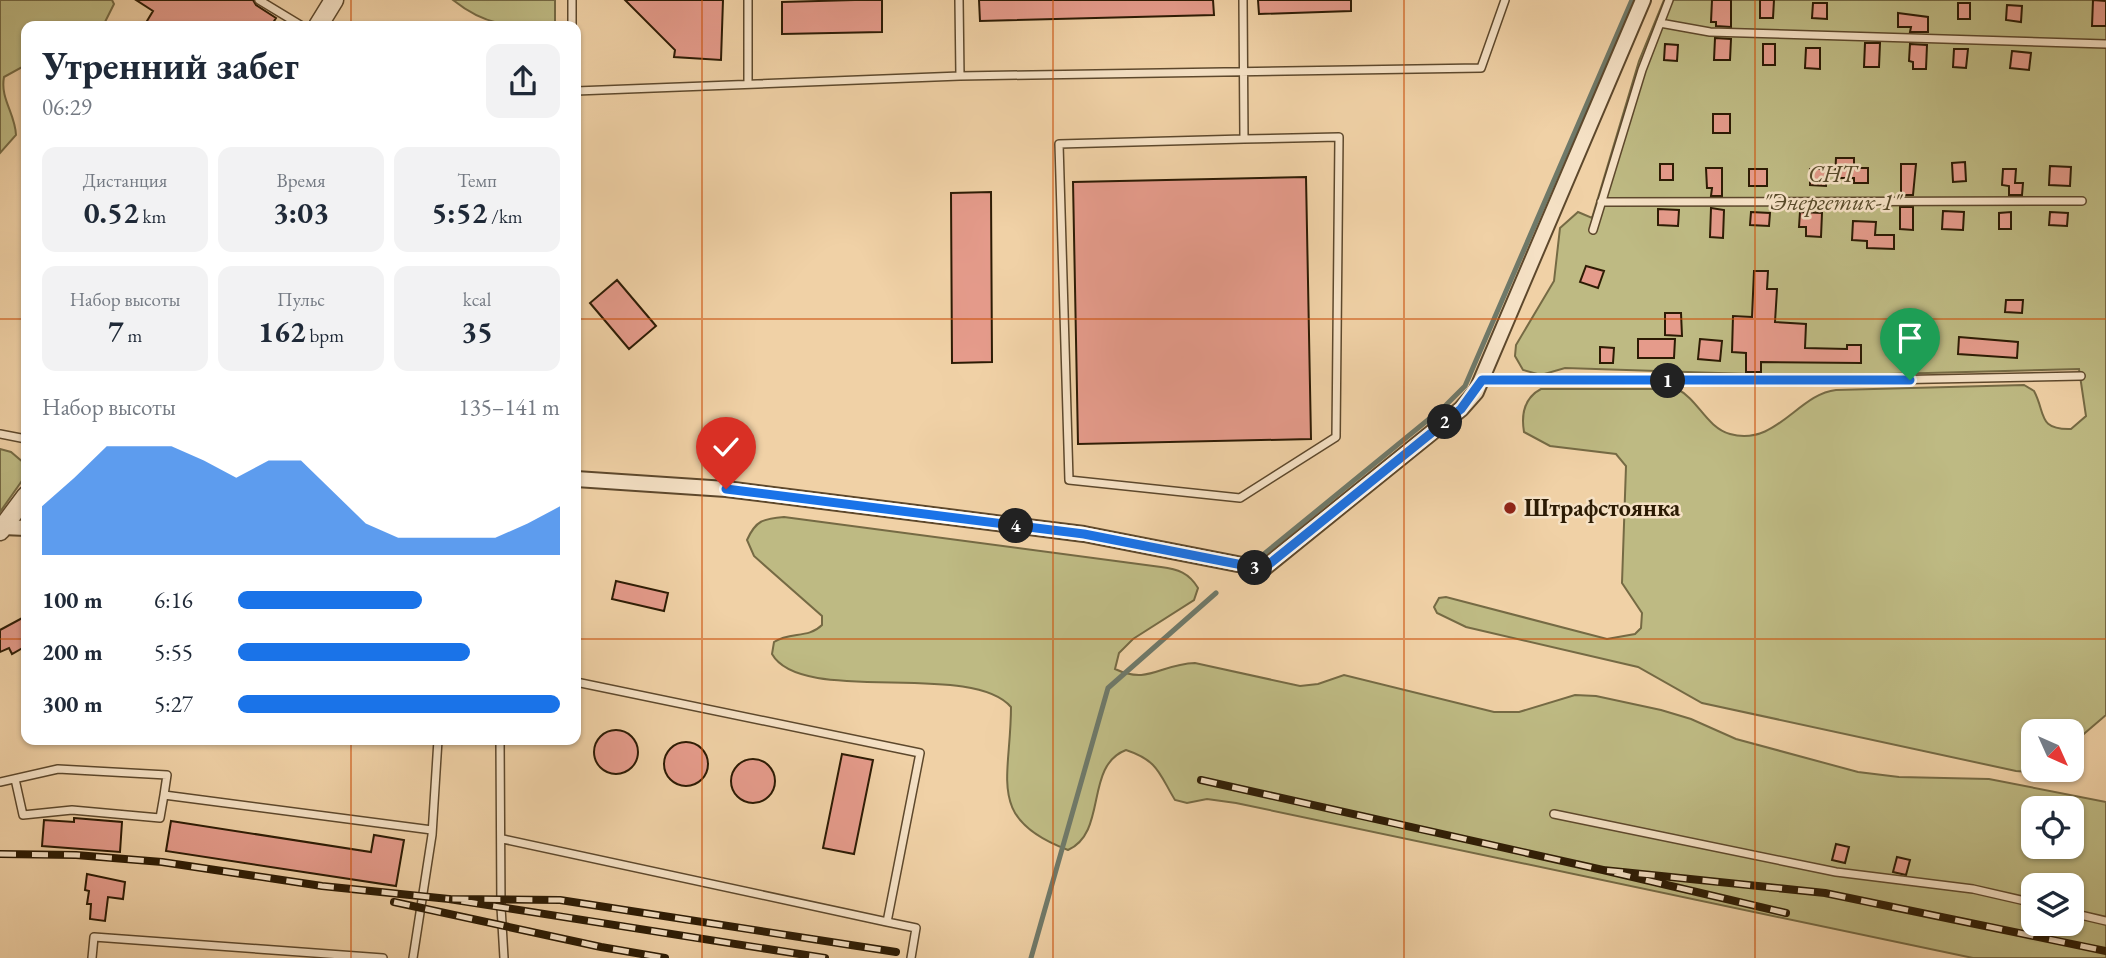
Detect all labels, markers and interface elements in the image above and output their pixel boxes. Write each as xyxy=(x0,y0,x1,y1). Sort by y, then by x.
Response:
text: Утренний забег xyxy=(42,41,299,90)
button: share xyxy=(486,44,560,118)
text: 06:29 xyxy=(42,92,92,122)
park label: СНТ "Энергетик-1" xyxy=(1763,158,1903,217)
text: Дистанция xyxy=(83,168,167,193)
text: Время xyxy=(277,168,325,193)
text: Темп xyxy=(457,168,497,193)
text: 0.52 xyxy=(84,193,139,232)
text: 3:03 xyxy=(273,193,329,232)
text: 5:52 xyxy=(431,193,488,232)
text: km xyxy=(139,204,166,229)
text: /km xyxy=(488,204,523,229)
text: Набор высоты xyxy=(70,287,180,312)
text: Пульс xyxy=(277,287,325,312)
text: kcal xyxy=(463,287,491,312)
pin xyxy=(1880,308,1940,380)
text: 7 xyxy=(108,312,124,351)
text: 162 xyxy=(258,312,306,351)
text: 35 xyxy=(461,312,493,351)
icon: arrive xyxy=(1891,319,1929,357)
text: m xyxy=(124,323,142,348)
text: bpm xyxy=(306,323,344,348)
pin: 1 xyxy=(1650,364,1686,398)
text: 1 xyxy=(1662,368,1673,393)
text: Набор высоты xyxy=(42,392,176,422)
text: 135–141 m xyxy=(459,392,560,422)
pin: 2 xyxy=(1428,404,1462,440)
text: 2 xyxy=(1439,409,1450,434)
pin xyxy=(696,417,756,489)
icon: check xyxy=(707,428,745,466)
place label: Штрафстоянка xyxy=(1524,492,1681,523)
marker: Штрафстоянка xyxy=(1502,500,1518,516)
pin: 4 xyxy=(998,508,1034,544)
text: 4 xyxy=(1010,513,1021,538)
pin: 3 xyxy=(1238,550,1272,586)
text: 3 xyxy=(1249,555,1260,580)
text: 100 m xyxy=(42,585,103,615)
text: 6:16 xyxy=(154,585,193,615)
text: 200 m xyxy=(42,637,103,667)
text: 5:55 xyxy=(154,637,193,667)
text: 300 m xyxy=(42,689,103,719)
text: 5:27 xyxy=(154,689,193,719)
north arrow xyxy=(2021,719,2084,782)
map controls xyxy=(2021,719,2084,936)
button: locate xyxy=(2021,796,2084,859)
button: layers xyxy=(2021,873,2084,936)

